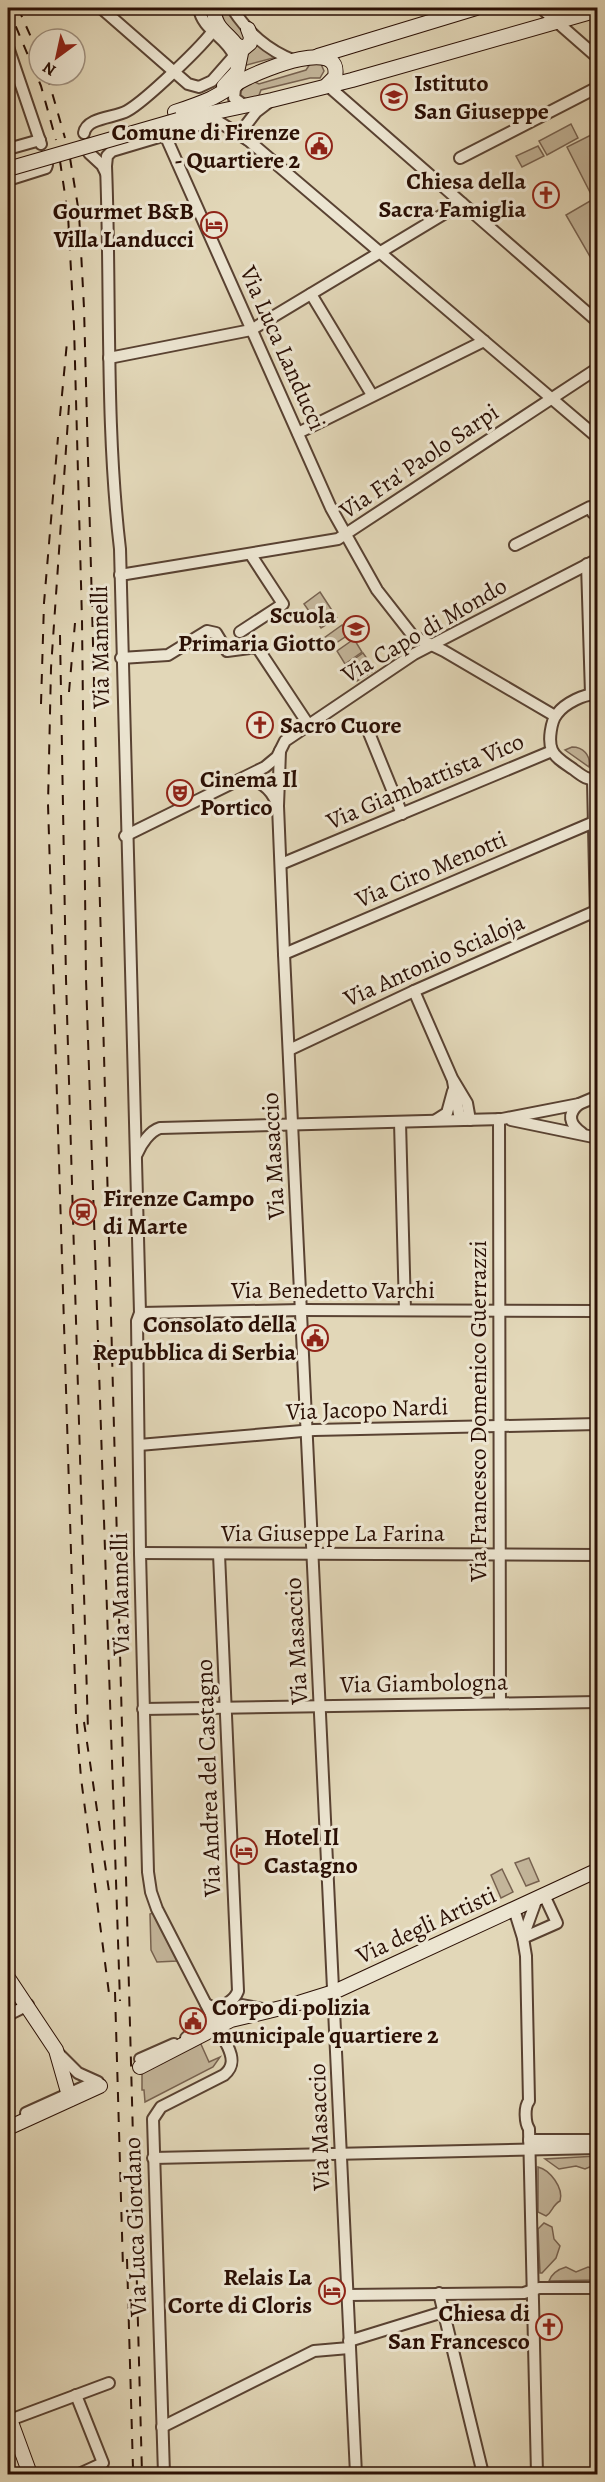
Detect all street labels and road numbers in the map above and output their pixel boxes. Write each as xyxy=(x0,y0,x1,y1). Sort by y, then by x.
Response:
street label: Via Luca Landucci xyxy=(232,260,334,435)
street label: Via Fra' Paolo Sarpi xyxy=(332,396,505,527)
street label: Via Capo di Mondo xyxy=(335,570,513,691)
street label: Via Mannelli xyxy=(83,585,117,710)
street label: Via Giambattista Vico xyxy=(320,725,529,837)
street label: Via Ciro Menotti xyxy=(349,823,512,916)
street label: Via Antonio Scialoja xyxy=(338,905,530,1015)
street label: Via Masaccio xyxy=(254,1092,292,1221)
street label: Via Francesco Domenico Guerrazzi xyxy=(462,1240,494,1583)
street label: Via Benedetto Varchi xyxy=(230,1274,435,1306)
street label: Via Jacopo Nardi xyxy=(284,1390,449,1428)
street label: Via Giuseppe La Farina xyxy=(220,1517,446,1549)
street label: Via Mannelli xyxy=(103,1532,137,1657)
street label: Via Masaccio xyxy=(277,1577,315,1706)
street label: Via Andrea del Castagno xyxy=(188,1658,228,1898)
street label: Via Giambologna xyxy=(339,1666,509,1700)
street label: Via degli Artisti xyxy=(350,1879,501,1972)
street label: Via Masaccio xyxy=(301,2063,337,2192)
street label: Via Luca Giordano xyxy=(116,2137,154,2318)

